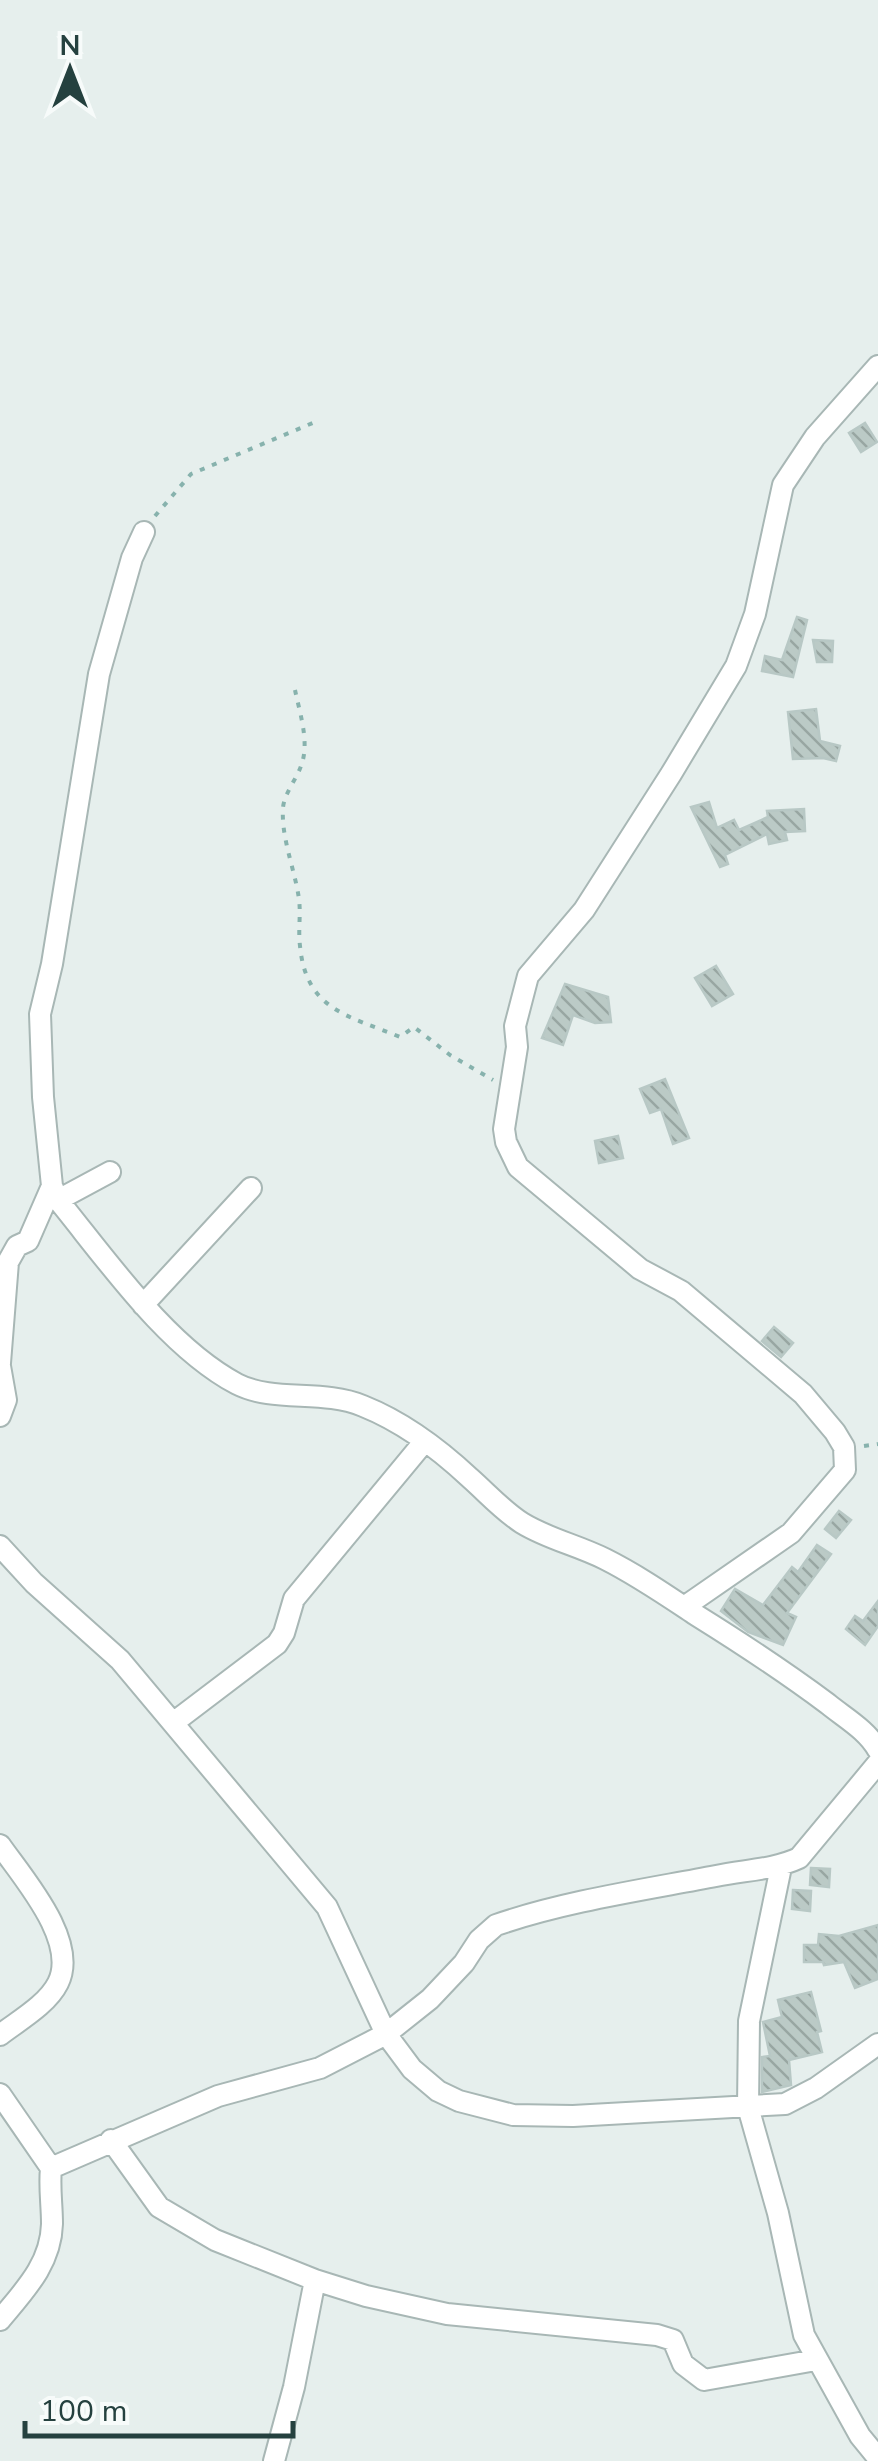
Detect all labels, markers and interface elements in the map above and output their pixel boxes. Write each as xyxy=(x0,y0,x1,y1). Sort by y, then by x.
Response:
north arrow xyxy=(20,20,120,120)
text: N xyxy=(60,27,80,65)
scale bar xyxy=(25,2376,292,2438)
text: 100 m xyxy=(40,2391,127,2432)

